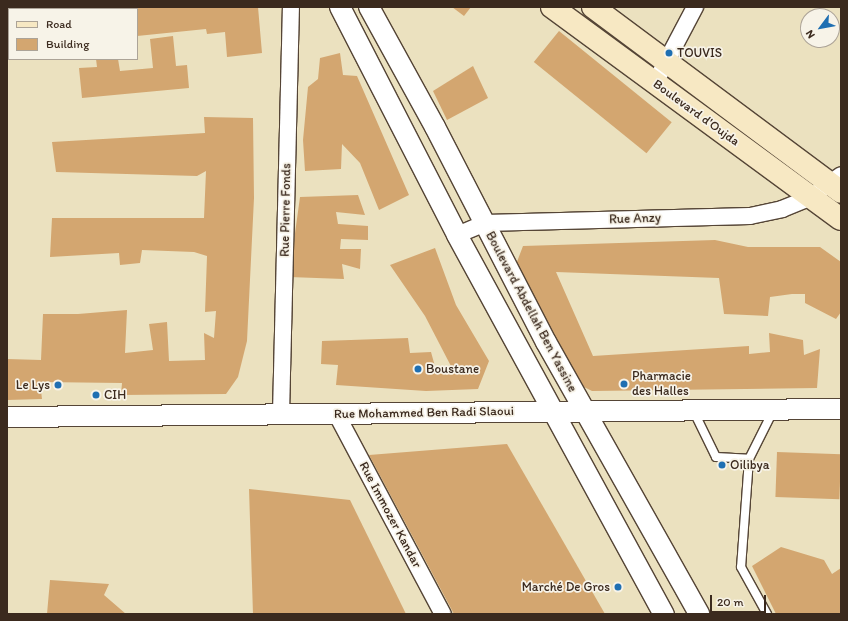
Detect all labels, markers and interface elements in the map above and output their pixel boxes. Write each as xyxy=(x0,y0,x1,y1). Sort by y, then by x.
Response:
legend xyxy=(8,8,138,60)
north arrow xyxy=(800,8,840,48)
text: Road xyxy=(46,17,72,31)
text: N xyxy=(803,27,818,41)
text: Building xyxy=(46,37,89,51)
place label: TOUVIS xyxy=(677,45,722,61)
marker: TOUVIS xyxy=(664,48,674,58)
street label: Boulevard d'Oujda xyxy=(650,76,742,150)
street label: Rue Pierre Fonds xyxy=(277,163,295,257)
street label: Rue Anzy xyxy=(609,210,661,228)
street label: Boulevard Abdellah Ben Yassine xyxy=(482,230,580,394)
place label: Boustane xyxy=(426,361,479,377)
marker: Boustane xyxy=(413,364,423,374)
place label: Pharmacie des Halles xyxy=(632,369,691,400)
place label: Le Lys xyxy=(16,377,50,393)
marker: Pharmacie des Halles xyxy=(619,379,629,389)
marker: Le Lys xyxy=(53,380,63,390)
place label: CIH xyxy=(104,387,126,403)
marker: CIH xyxy=(91,390,101,400)
street label: Rue Mohammed Ben Radi Slaoui xyxy=(334,404,514,422)
place label: Oilibya xyxy=(730,457,769,473)
street label: Rue Immozer Kandar xyxy=(355,459,425,571)
marker: Oilibya xyxy=(717,460,727,470)
place label: Marché De Gros xyxy=(522,579,610,595)
marker: Marché De Gros xyxy=(613,582,623,592)
scale bar xyxy=(712,587,768,613)
text: 20 m xyxy=(717,595,744,609)

